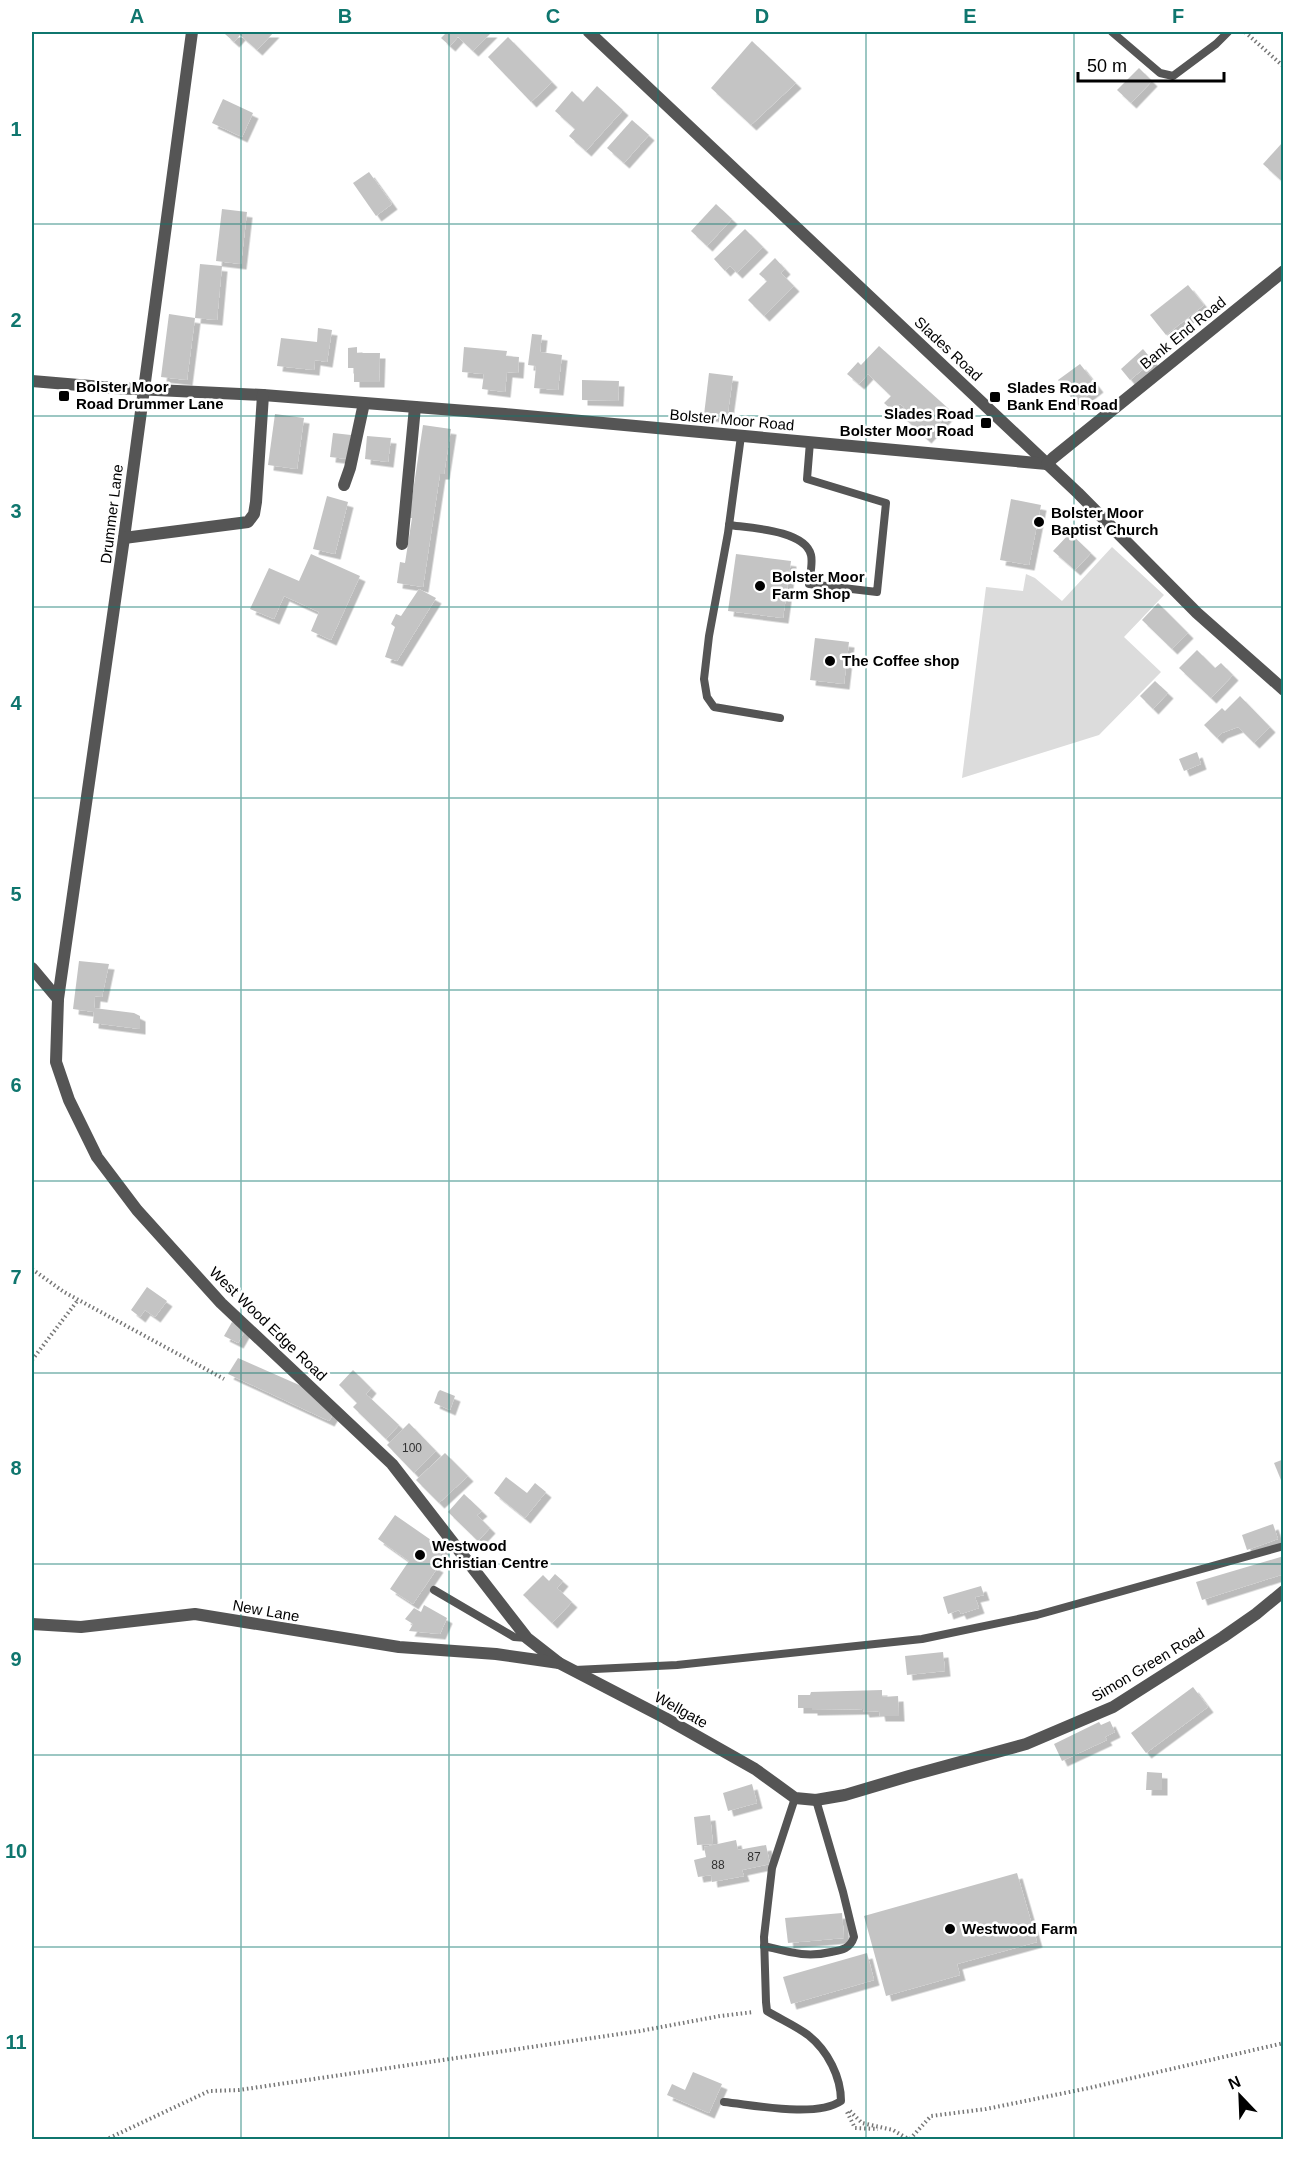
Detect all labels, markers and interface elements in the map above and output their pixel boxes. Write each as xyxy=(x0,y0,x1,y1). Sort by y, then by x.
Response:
text: A xyxy=(130,5,144,27)
text: B xyxy=(338,5,352,27)
text: C xyxy=(546,5,560,27)
text: D xyxy=(755,5,769,27)
text: E xyxy=(963,5,977,27)
text: F xyxy=(1172,5,1184,27)
scale bar xyxy=(1078,45,1224,83)
text: 50 m xyxy=(1087,56,1127,76)
text: 1 xyxy=(10,118,22,140)
street label: Bank End Road xyxy=(1137,293,1229,372)
text: 2 xyxy=(10,309,22,331)
street label: Slades Road xyxy=(911,313,986,384)
place label: Bolster Moor Road Drummer Lane xyxy=(76,378,224,412)
place label: Slades Road Bank End Road xyxy=(1007,379,1118,413)
marker: Bolster Moor Road Drummer Lane xyxy=(57,389,71,403)
marker: Slades Road Bank End Road xyxy=(988,390,1002,404)
place label: Slades Road Bolster Moor Road xyxy=(840,405,974,439)
street label: Bolster Moor Road xyxy=(669,406,795,433)
marker: Slades Road Bolster Moor Road xyxy=(979,416,993,430)
street label: Drummer Lane xyxy=(97,463,126,565)
text: 3 xyxy=(10,500,22,522)
place label: Bolster Moor Baptist Church xyxy=(1051,504,1159,538)
marker: Bolster Moor Baptist Church xyxy=(1032,515,1046,529)
place label: Bolster Moor Farm Shop xyxy=(772,568,865,602)
marker: Bolster Moor Farm Shop xyxy=(753,579,767,593)
place label: The Coffee shop xyxy=(842,652,960,669)
marker: The Coffee shop xyxy=(823,654,837,668)
text: 4 xyxy=(10,692,22,714)
text: 5 xyxy=(10,883,22,905)
text: 6 xyxy=(10,1074,22,1096)
street label: West Wood Edge Road xyxy=(206,1263,330,1384)
text: 7 xyxy=(10,1266,22,1288)
house number: 100 xyxy=(402,1441,422,1455)
text: 8 xyxy=(10,1457,22,1479)
place label: Westwood Christian Centre xyxy=(432,1537,549,1571)
marker: Westwood Christian Centre xyxy=(413,1548,427,1562)
street label: New Lane xyxy=(231,1596,301,1625)
street label: Simon Green Road xyxy=(1088,1624,1207,1705)
text: 9 xyxy=(10,1648,22,1670)
street label: Wellgate xyxy=(652,1688,711,1731)
text: 10 xyxy=(5,1840,27,1862)
house number: 87 xyxy=(747,1850,761,1864)
house number: 88 xyxy=(711,1858,725,1872)
place label: Westwood Farm xyxy=(962,1920,1078,1937)
marker: Westwood Farm xyxy=(943,1922,957,1936)
text: 11 xyxy=(5,2031,27,2053)
north arrow xyxy=(1210,2066,1270,2126)
text: N xyxy=(1226,2073,1243,2093)

